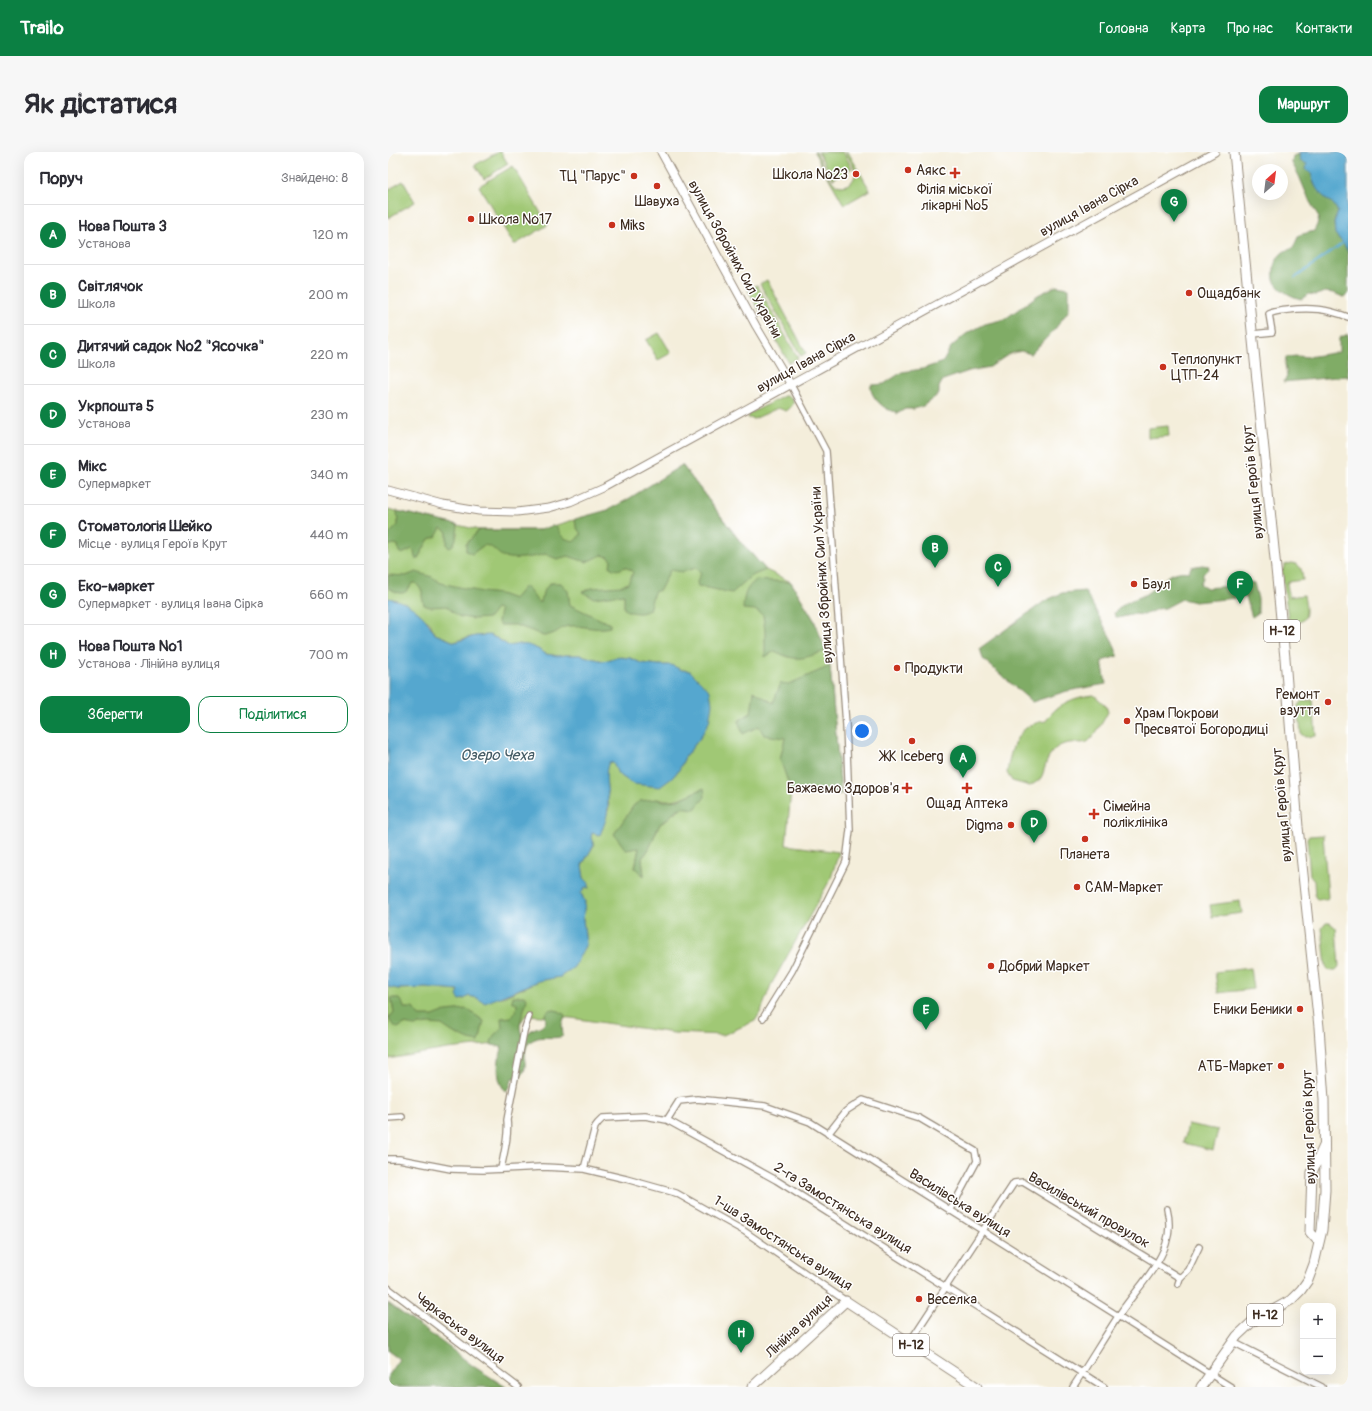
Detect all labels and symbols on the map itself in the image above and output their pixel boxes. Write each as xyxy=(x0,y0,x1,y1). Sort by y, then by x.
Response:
place label: Аякс xyxy=(916,162,946,179)
north arrow xyxy=(1252,164,1288,200)
marker: Аякс xyxy=(903,165,913,175)
place label: Школа №23 xyxy=(773,166,848,183)
marker: Філія міської лікарні №5 xyxy=(949,167,961,179)
place label: ТЦ "Парус" xyxy=(559,168,626,185)
marker: Школа №23 xyxy=(851,169,861,179)
marker: ТЦ "Парус" xyxy=(629,171,639,181)
street label: вулиця Івана Сірка xyxy=(1037,172,1141,240)
street label: вулиця Збройних Сил України xyxy=(685,177,785,341)
marker: Шавуха xyxy=(652,181,662,191)
place label: Філія міської лікарні №5 xyxy=(917,181,993,214)
pin: G xyxy=(1161,189,1187,222)
place label: Шавуха xyxy=(635,193,679,210)
place label: Школа №17 xyxy=(479,211,553,228)
marker: Школа №17 xyxy=(466,214,476,224)
place label: Miks xyxy=(620,217,645,234)
marker: Miks xyxy=(607,220,617,230)
place label: Ощадбанк xyxy=(1197,285,1261,302)
marker: Ощадбанк xyxy=(1184,288,1194,298)
street label: вулиця Івана Сірка xyxy=(754,328,858,396)
place label: Теплопункт ЦТП-24 xyxy=(1171,351,1242,384)
marker: Теплопункт ЦТП-24 xyxy=(1158,362,1168,372)
street label: вулиця Героїв Крут xyxy=(1239,424,1267,540)
street label: вулиця Збройних Сил України xyxy=(807,486,837,664)
pin: B xyxy=(922,535,948,568)
pin: C xyxy=(985,554,1011,587)
pin: F xyxy=(1227,571,1253,604)
place label: Баул xyxy=(1142,576,1170,593)
marker: Баул xyxy=(1129,579,1139,589)
road number: Н-12 xyxy=(1264,620,1300,642)
place label: Продукти xyxy=(905,660,962,677)
marker: Продукти xyxy=(892,663,902,673)
place label: Ремонт взуття xyxy=(1275,686,1320,719)
marker: Ремонт взуття xyxy=(1323,697,1333,707)
place label: Храм Покрови Пресвятої Богородиці xyxy=(1135,705,1269,738)
marker: Храм Покрови Пресвятої Богородиці xyxy=(1122,716,1132,726)
your location xyxy=(852,721,872,741)
marker: ЖК Iceberg xyxy=(907,736,917,746)
pin: A xyxy=(950,745,976,778)
water label: Озеро Чеха xyxy=(460,746,535,765)
street label: вулиця Героїв Крут xyxy=(1269,747,1295,863)
place label: ЖК Iceberg xyxy=(878,748,944,765)
place label: Бажаємо Здоров'я xyxy=(787,780,899,797)
marker: Бажаємо Здоров'я xyxy=(902,783,912,793)
marker: Ощад Аптека xyxy=(962,783,972,793)
place label: Ощад Аптека xyxy=(926,795,1008,812)
place label: Сімейна поліклініка xyxy=(1103,798,1168,831)
marker: Сімейна поліклініка xyxy=(1088,808,1100,820)
pin: D xyxy=(1021,810,1047,843)
place label: Digma xyxy=(966,817,1003,834)
marker: Digma xyxy=(1006,820,1016,830)
marker: Планета xyxy=(1080,834,1090,844)
place label: Планета xyxy=(1060,846,1110,863)
place label: САМ-Маркет xyxy=(1085,879,1163,896)
marker: САМ-Маркет xyxy=(1072,882,1082,892)
place label: Добрий Маркет xyxy=(998,958,1090,975)
marker: Добрий Маркет xyxy=(986,961,996,971)
pin: E xyxy=(913,997,939,1030)
place label: Еники Беники xyxy=(1213,1001,1292,1018)
marker: Еники Беники xyxy=(1295,1004,1305,1014)
place label: АТБ-Маркет xyxy=(1197,1058,1273,1075)
marker: АТБ-Маркет xyxy=(1276,1061,1286,1071)
street label: вулиця Героїв Крут xyxy=(1298,1069,1320,1185)
street label: 2-га Замостянська вулиця xyxy=(771,1159,915,1257)
street label: Василівська вулиця xyxy=(906,1165,1014,1241)
street label: Василівський провулок xyxy=(1025,1168,1153,1252)
street label: 1-ша Замостянська вулиця xyxy=(710,1192,856,1294)
street label: Черкаська вулиця xyxy=(412,1289,508,1367)
street label: Лінійна вулиця xyxy=(761,1291,836,1362)
place label: Веселка xyxy=(927,1291,977,1308)
marker: Веселка xyxy=(914,1294,924,1304)
road number: Н-12 xyxy=(1247,1304,1283,1326)
pin: H xyxy=(728,1320,754,1353)
road number: Н-12 xyxy=(893,1334,929,1356)

